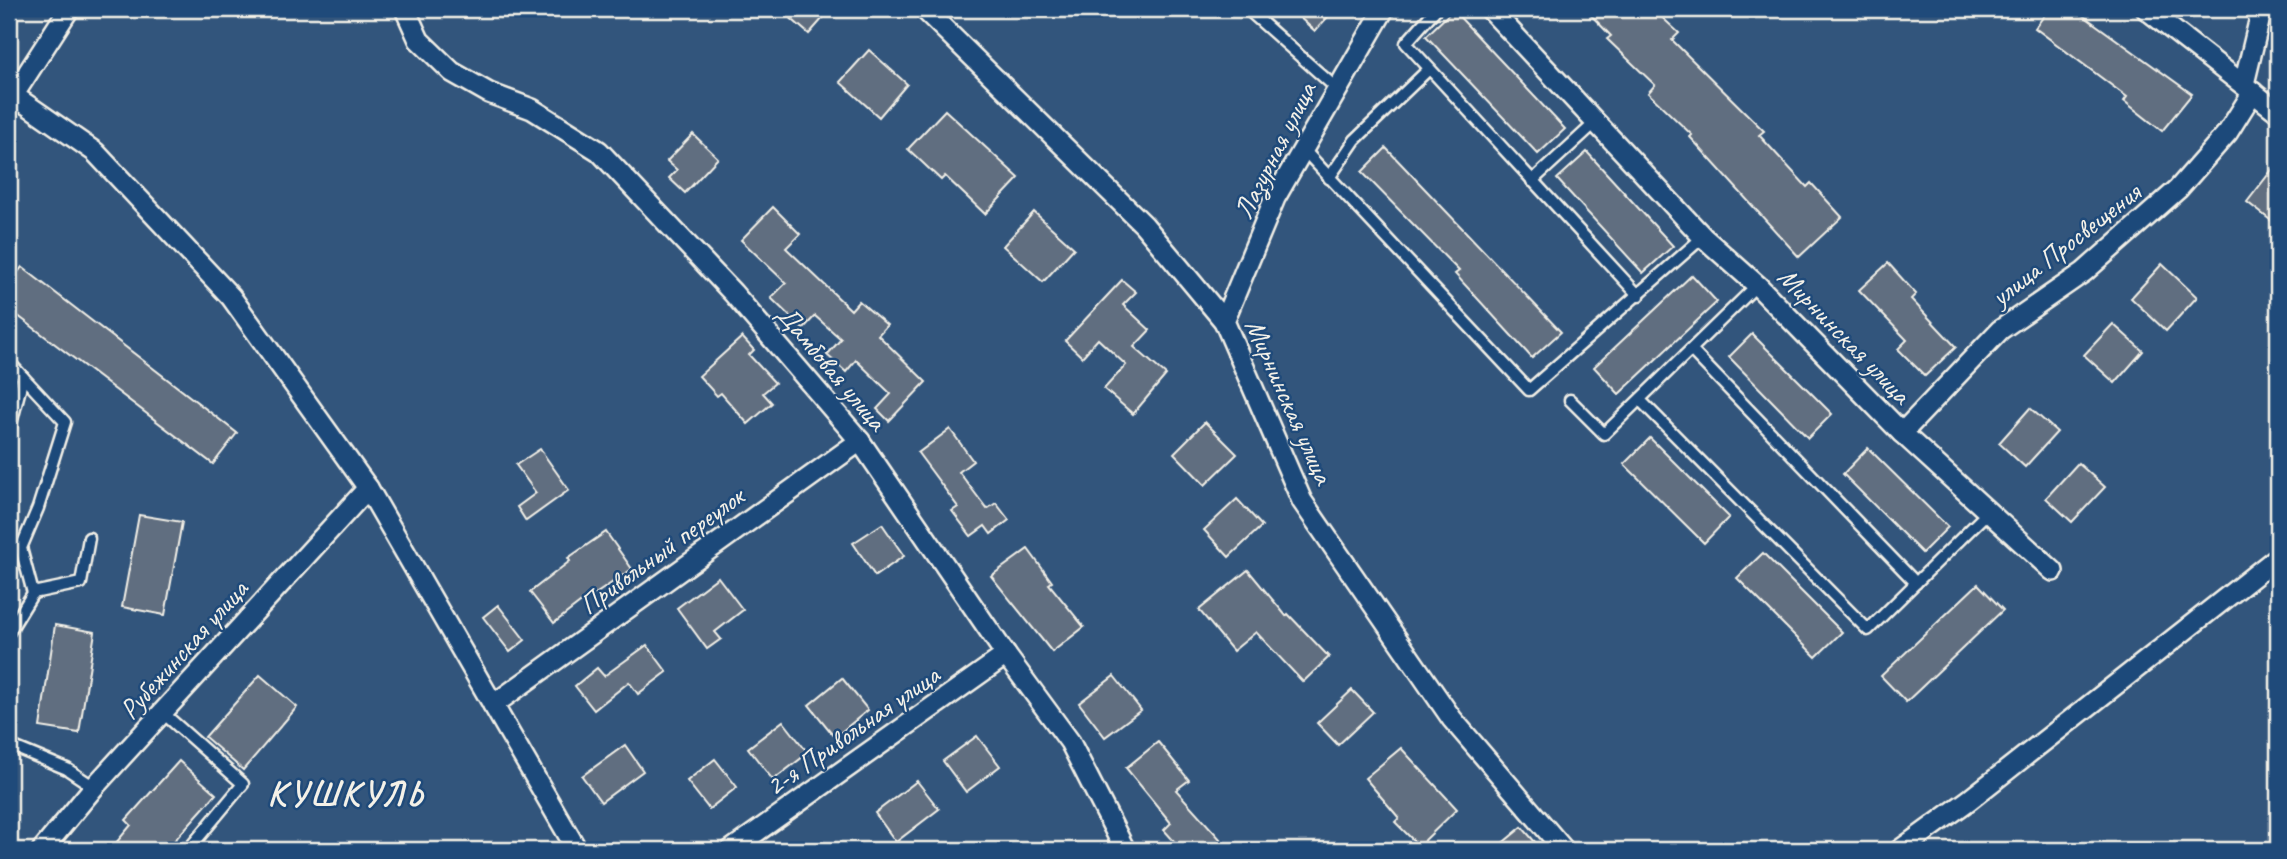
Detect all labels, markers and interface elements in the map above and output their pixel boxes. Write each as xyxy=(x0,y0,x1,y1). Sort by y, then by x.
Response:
street label: Лазурная улица xyxy=(1225,75,1325,225)
street label: улица Просвещения xyxy=(1982,174,2149,315)
street label: Мирнинская улица xyxy=(1771,260,1920,412)
street label: Дамбовая улица xyxy=(769,297,896,439)
street label: Мирнинская улица xyxy=(1238,313,1342,491)
street label: Привольный переулок xyxy=(572,477,753,622)
street label: Рубежинская улица xyxy=(111,571,256,726)
street label: 2-я Привольная улица xyxy=(758,656,948,803)
district label: КУШКУЛЬ xyxy=(268,771,425,816)

